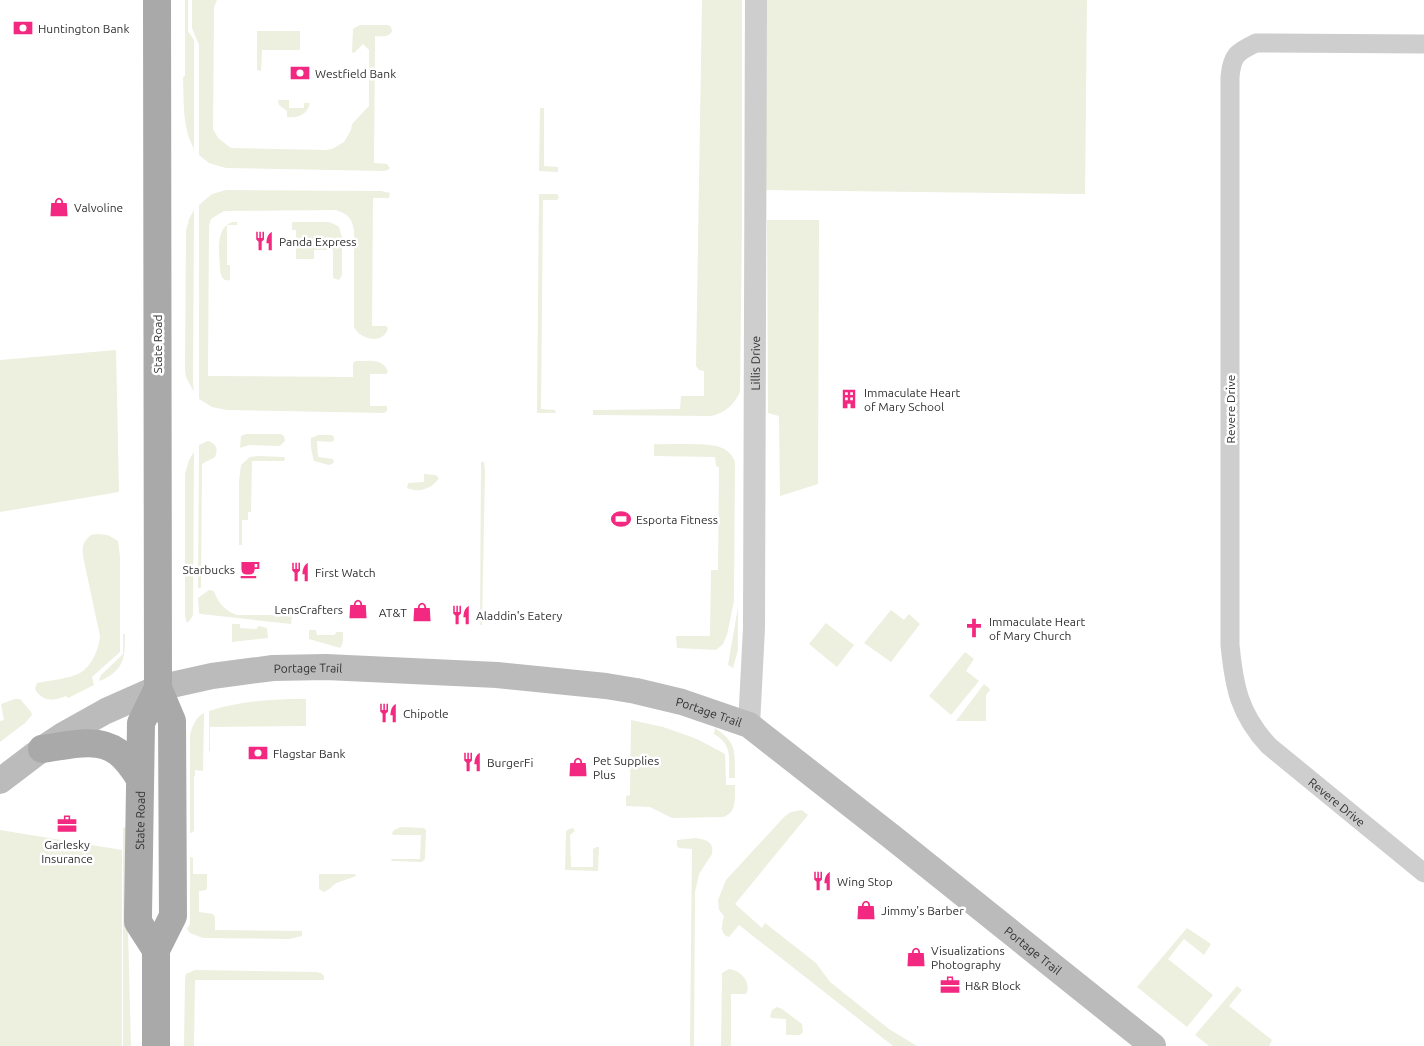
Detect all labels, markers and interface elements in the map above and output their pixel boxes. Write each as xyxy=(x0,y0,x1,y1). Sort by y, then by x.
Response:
bank icon: Huntington Bank xyxy=(12,17,34,39)
place label: Huntington Bank xyxy=(38,22,129,35)
bank icon: Westfield Bank xyxy=(289,62,311,84)
place label: Westfield Bank xyxy=(315,67,396,80)
shop icon: Valvoline xyxy=(48,196,70,218)
place label: Valvoline xyxy=(74,201,123,214)
restaurant icon: Panda Express xyxy=(253,230,275,252)
place label: Panda Express xyxy=(279,235,357,248)
street label: State Road xyxy=(151,315,164,373)
street label: Lillis Drive xyxy=(748,336,761,390)
street label: Revere Drive xyxy=(1224,375,1237,443)
place label: Immaculate Heart of Mary School xyxy=(864,386,960,413)
building icon: Immaculate Heart of Mary School xyxy=(838,388,860,410)
sports icon: Esporta Fitness xyxy=(610,508,632,530)
place label: Esporta Fitness xyxy=(636,513,718,526)
cafe icon: Starbucks xyxy=(239,558,261,580)
restaurant icon: First Watch xyxy=(289,561,311,583)
place label: Starbucks xyxy=(183,563,235,576)
place label: First Watch xyxy=(315,566,376,579)
shop icon: LensCrafters xyxy=(347,598,369,620)
shop icon: AT&T xyxy=(411,601,433,623)
place label: LensCrafters xyxy=(275,603,343,616)
restaurant icon: Aladdin's Eatery xyxy=(450,604,472,626)
place label: AT&T xyxy=(379,606,407,619)
place label: Aladdin's Eatery xyxy=(476,609,563,622)
place label: Immaculate Heart of Mary Church xyxy=(989,615,1085,642)
church icon: Immaculate Heart of Mary Church xyxy=(963,617,985,639)
street label: Portage Trail xyxy=(273,660,343,674)
street label: Portage Trail xyxy=(675,694,744,729)
restaurant icon: Chipotle xyxy=(377,702,399,724)
place label: Chipotle xyxy=(403,707,449,720)
bank icon: Flagstar Bank xyxy=(247,742,269,764)
place label: Flagstar Bank xyxy=(273,747,346,760)
restaurant icon: BurgerFi xyxy=(461,751,483,773)
place label: Pet Supplies Plus xyxy=(593,754,659,781)
place label: BurgerFi xyxy=(487,756,533,769)
shop icon: Pet Supplies Plus xyxy=(567,756,589,778)
street label: Revere Drive xyxy=(1306,775,1368,829)
street label: State Road xyxy=(133,791,146,850)
office icon: Garlesky Insurance xyxy=(56,813,78,835)
place label: Garlesky Insurance xyxy=(41,838,93,865)
restaurant icon: Wing Stop xyxy=(811,870,833,892)
place label: Wing Stop xyxy=(837,875,893,888)
shop icon: Jimmy's Barber xyxy=(855,899,877,921)
place label: Jimmy's Barber xyxy=(881,904,964,917)
street label: Portage Trail xyxy=(1002,924,1064,977)
place label: Visualizations Photography xyxy=(931,944,1005,971)
shop icon: Visualizations Photography xyxy=(905,946,927,968)
office icon: H&R Block xyxy=(939,974,961,996)
place label: H&R Block xyxy=(965,979,1021,992)

